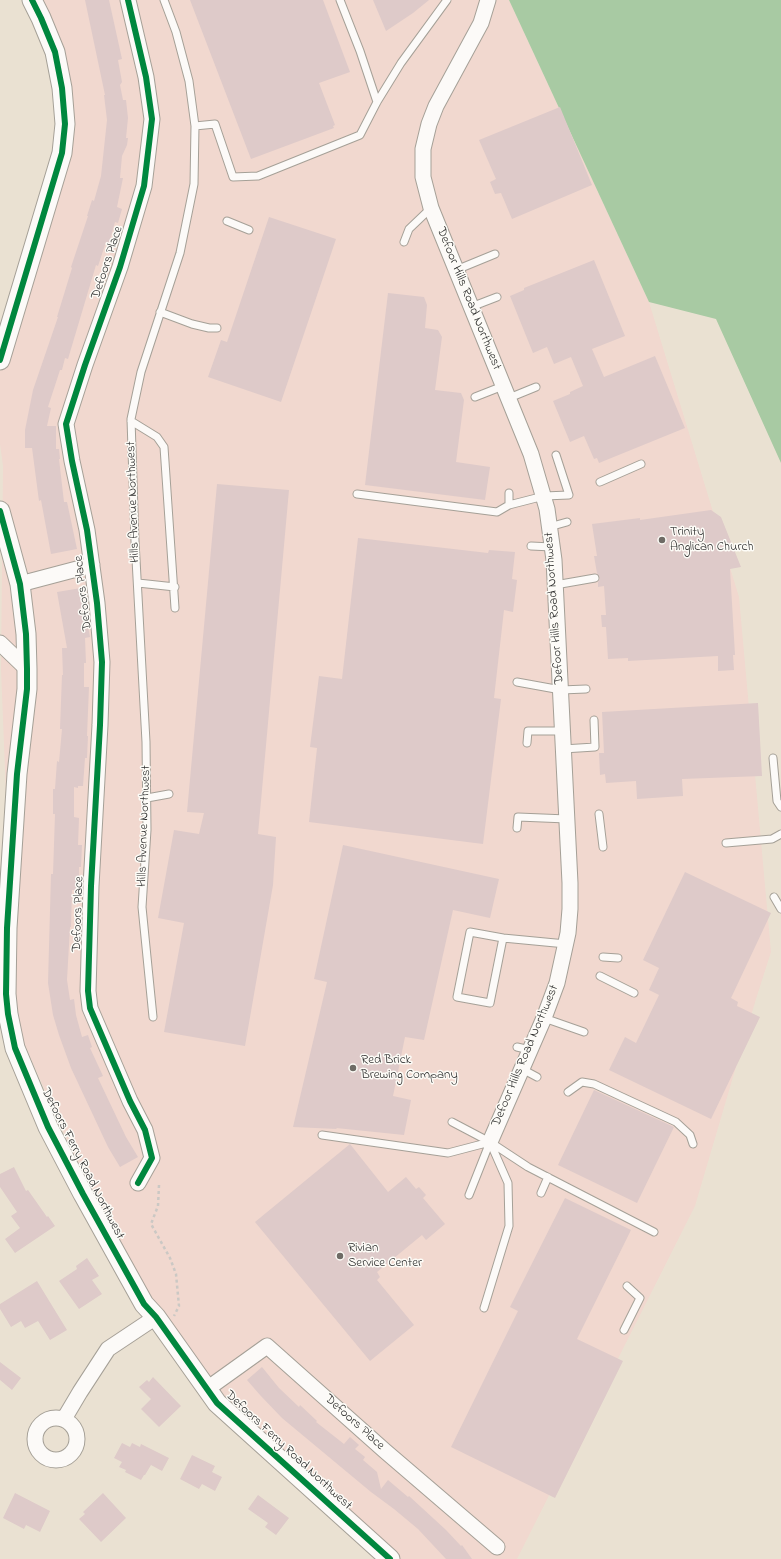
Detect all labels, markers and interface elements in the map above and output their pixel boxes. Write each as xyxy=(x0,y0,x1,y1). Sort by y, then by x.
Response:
street label: Defoors Place xyxy=(89,225,127,301)
street label: Defoor Hills Road Northwest xyxy=(432,225,504,373)
street label: Hills Avenue Northwest xyxy=(124,441,144,563)
place label: Trinity Anglican Church xyxy=(670,525,753,556)
street label: Defoor Hills Road Northwest xyxy=(542,531,568,685)
marker: Trinity Anglican Church xyxy=(657,535,667,545)
street label: Defoors Place xyxy=(72,555,96,631)
street label: Hills Avenue Northwest xyxy=(135,765,155,887)
street label: Defoors Place xyxy=(70,876,88,952)
street label: Defoor Hills Road Northwest xyxy=(489,983,563,1129)
place label: Red Brick Brewing Company xyxy=(361,1053,458,1084)
marker: Red Brick Brewing Company xyxy=(348,1063,358,1073)
street label: Defoors Ferry Road Northwest xyxy=(37,1086,127,1242)
place label: Rivian Service Center xyxy=(348,1241,422,1272)
marker: Rivian Service Center xyxy=(335,1251,345,1261)
street label: Defoors Ferry Road Northwest xyxy=(221,1388,355,1514)
street label: Defoors Place xyxy=(321,1392,387,1454)

